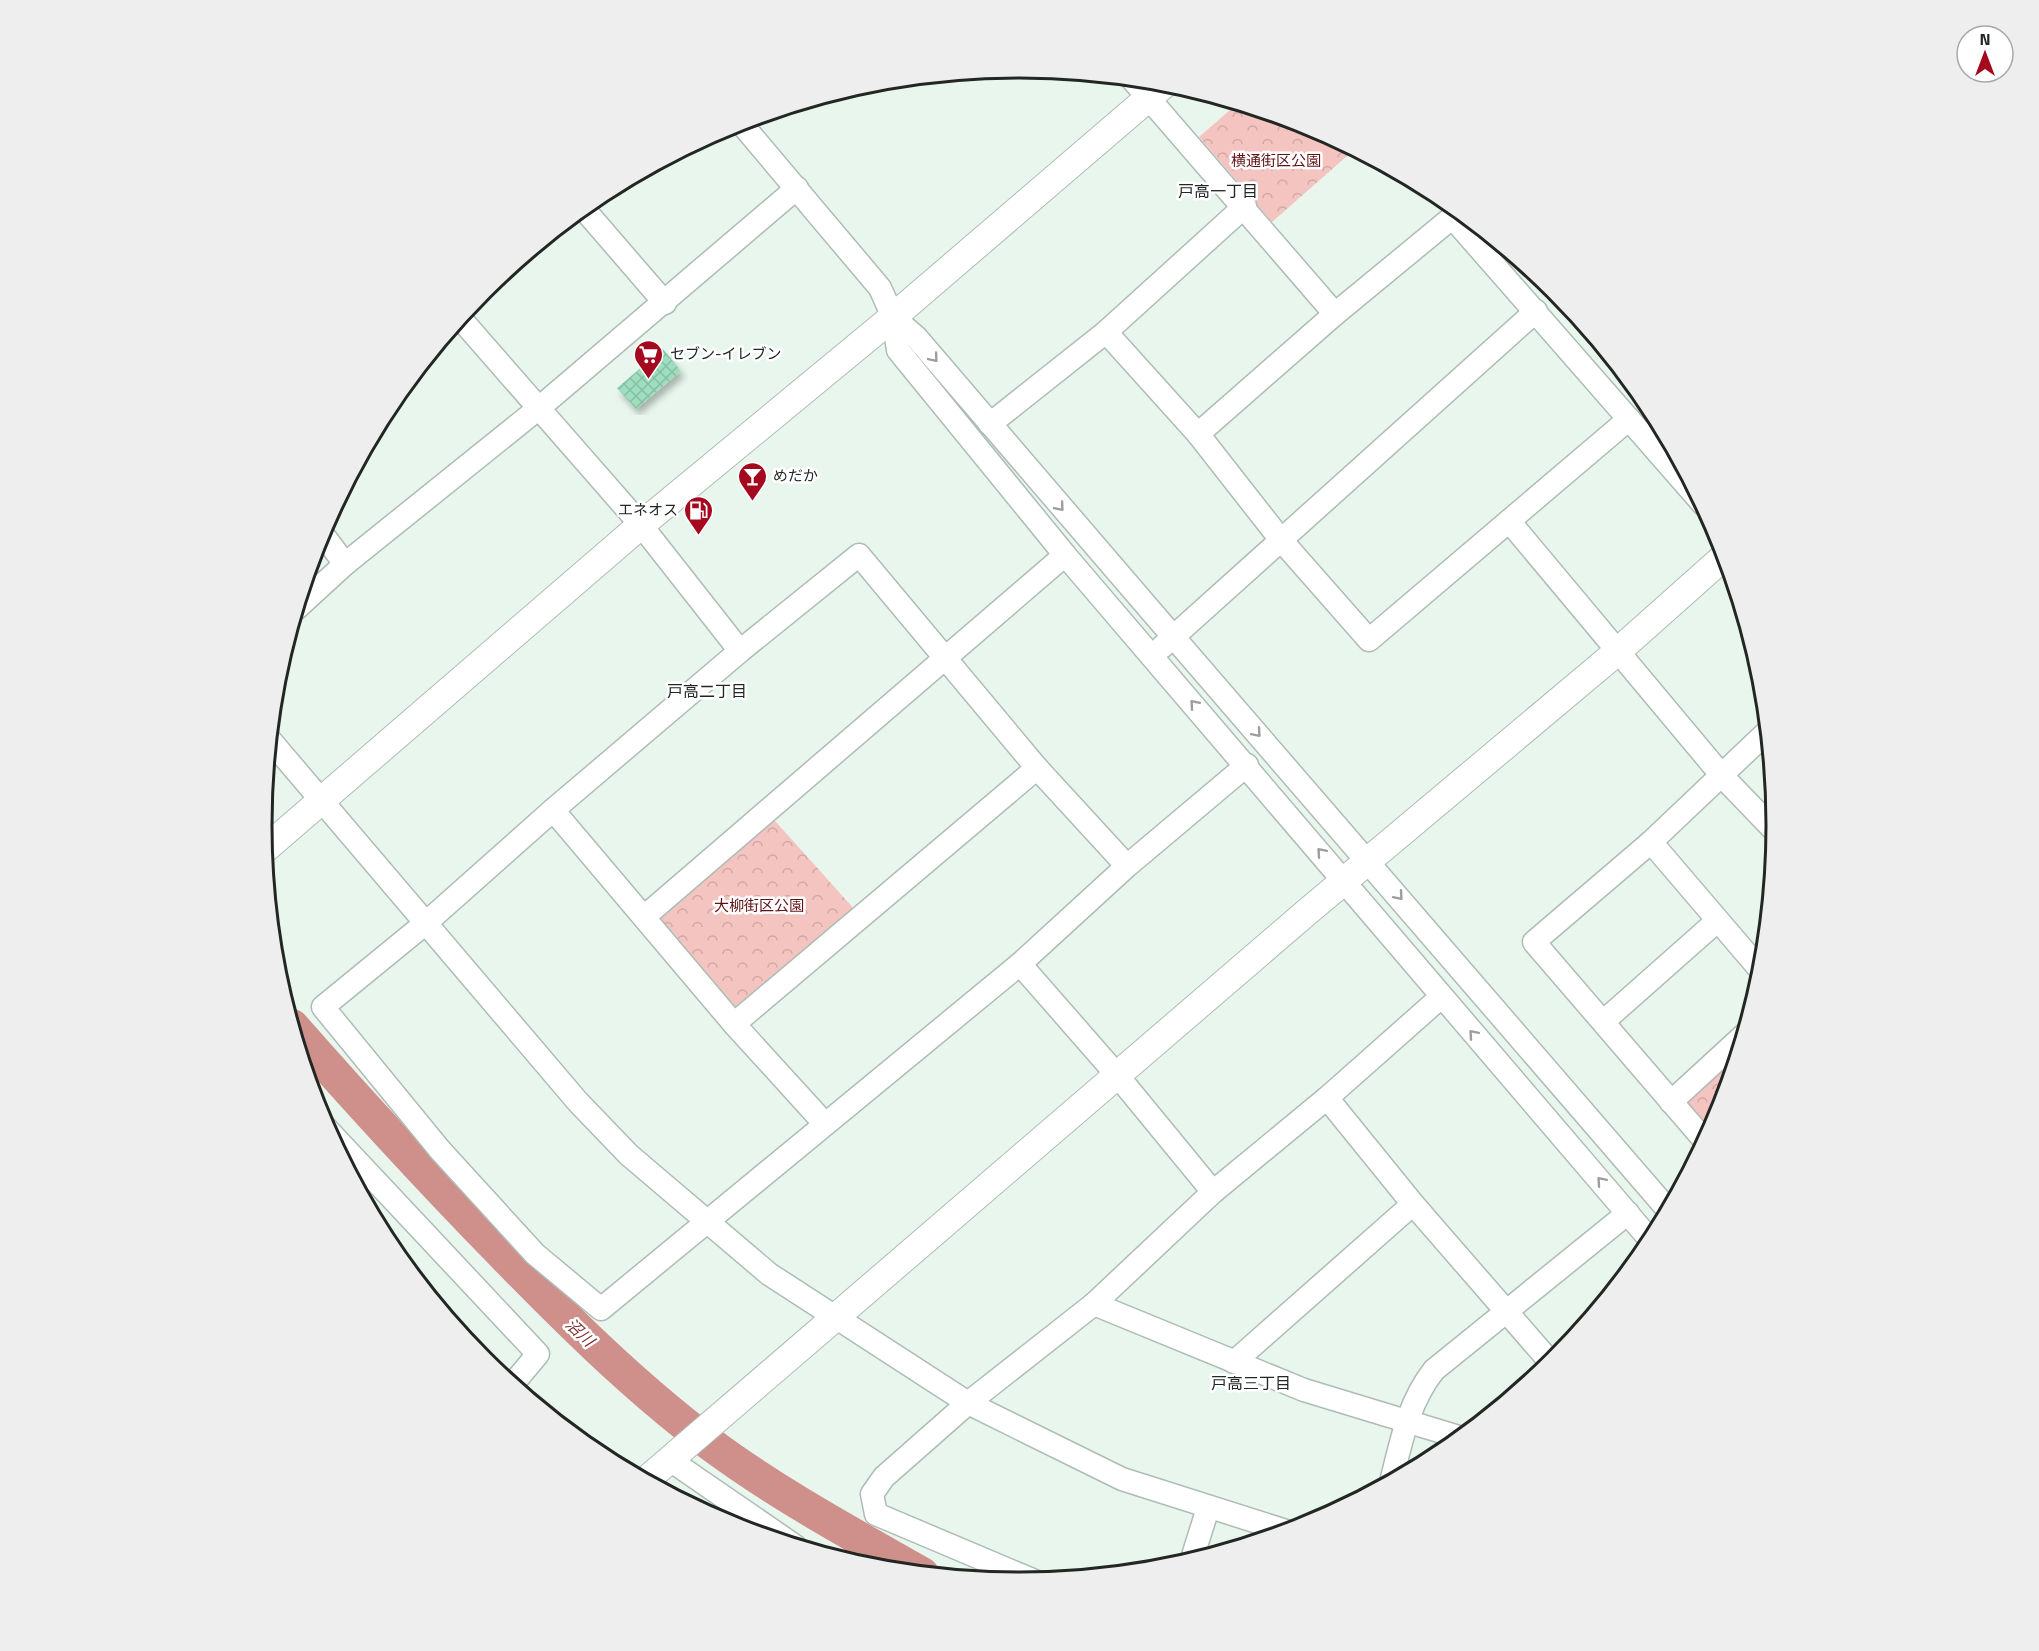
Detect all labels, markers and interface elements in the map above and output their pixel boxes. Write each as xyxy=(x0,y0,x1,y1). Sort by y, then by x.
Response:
north arrow xyxy=(1955,24,2015,84)
text: N xyxy=(1979,27,1991,51)
park label: 横通街区公園 xyxy=(1231,149,1321,172)
district label: 戸高一丁目 xyxy=(1178,179,1258,203)
supermarket icon: セブン-イレブン xyxy=(633,338,665,380)
place label: セブン-イレブン xyxy=(670,342,782,365)
one-way arrow xyxy=(927,351,938,362)
bar icon: めだか xyxy=(736,460,768,502)
place label: めだか xyxy=(773,464,818,487)
fuel station icon: エネオス xyxy=(683,494,715,536)
place label: エネオス xyxy=(618,498,678,521)
one-way arrow xyxy=(1053,500,1064,511)
district label: 戸高二丁目 xyxy=(667,679,747,703)
one-way arrow xyxy=(1190,700,1201,711)
one-way arrow xyxy=(1250,726,1261,737)
one-way arrow xyxy=(1317,848,1328,859)
one-way arrow xyxy=(1392,889,1403,900)
park label: 大柳街区公園 xyxy=(714,894,804,917)
one-way arrow xyxy=(1469,1030,1480,1041)
one-way arrow xyxy=(1597,1177,1608,1188)
water label: 沼川 xyxy=(560,1312,601,1353)
district label: 戸高三丁目 xyxy=(1211,1371,1291,1395)

